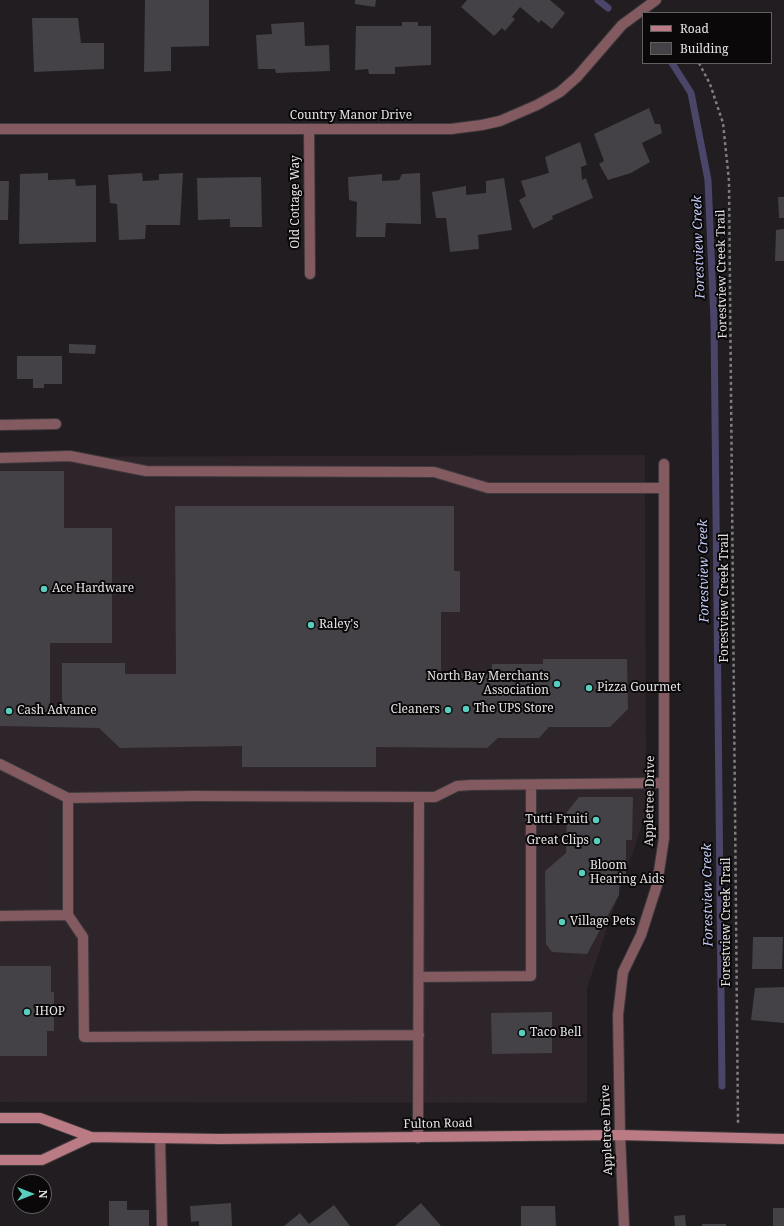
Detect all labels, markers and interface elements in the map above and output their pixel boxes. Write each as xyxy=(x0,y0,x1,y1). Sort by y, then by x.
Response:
legend xyxy=(642,12,772,64)
text: Road xyxy=(680,20,709,37)
text: Building xyxy=(680,40,728,57)
street label: Country Manor Drive xyxy=(290,109,412,123)
street label: Old Cottage Way xyxy=(289,155,303,249)
water label: Forestview Creek xyxy=(689,195,709,299)
street label: Forestview Creek Trail xyxy=(714,209,730,339)
water label: Forestview Creek xyxy=(695,519,713,623)
street label: Forestview Creek Trail xyxy=(718,534,732,662)
place label: Ace Hardware xyxy=(52,582,134,596)
marker: Ace Hardware xyxy=(39,584,49,594)
place label: Raley's xyxy=(319,618,359,632)
marker: Raley's xyxy=(306,620,316,630)
place label: North Bay Merchants Association xyxy=(427,670,549,698)
marker: North Bay Merchants Association xyxy=(552,679,562,689)
place label: Pizza Gourmet xyxy=(597,681,681,695)
marker: Pizza Gourmet xyxy=(584,683,594,693)
place label: The UPS Store xyxy=(474,702,554,716)
place label: Cleaners xyxy=(391,703,440,717)
place label: Cash Advance xyxy=(17,704,97,718)
marker: The UPS Store xyxy=(461,704,471,714)
marker: Cleaners xyxy=(443,705,453,715)
marker: Cash Advance xyxy=(4,706,14,716)
street label: Appletree Drive xyxy=(642,756,658,846)
place label: Tutti Fruiti xyxy=(525,813,588,827)
marker: Tutti Fruiti xyxy=(591,815,601,825)
place label: Great Clips xyxy=(527,834,589,848)
marker: Great Clips xyxy=(592,836,602,846)
water label: Forestview Creek xyxy=(699,843,717,947)
street label: Forestview Creek Trail xyxy=(720,858,734,986)
place label: Bloom Hearing Aids xyxy=(590,859,665,887)
marker: Bloom Hearing Aids xyxy=(577,868,587,878)
place label: Village Pets xyxy=(570,915,635,929)
marker: Village Pets xyxy=(557,917,567,927)
place label: IHOP xyxy=(35,1005,65,1019)
marker: IHOP xyxy=(22,1007,32,1017)
place label: Taco Bell xyxy=(530,1026,581,1040)
marker: Taco Bell xyxy=(517,1028,527,1038)
street label: Appletree Drive xyxy=(598,1084,616,1176)
street label: Fulton Road xyxy=(403,1116,473,1132)
north arrow xyxy=(12,1174,52,1214)
text: N xyxy=(36,1190,51,1198)

